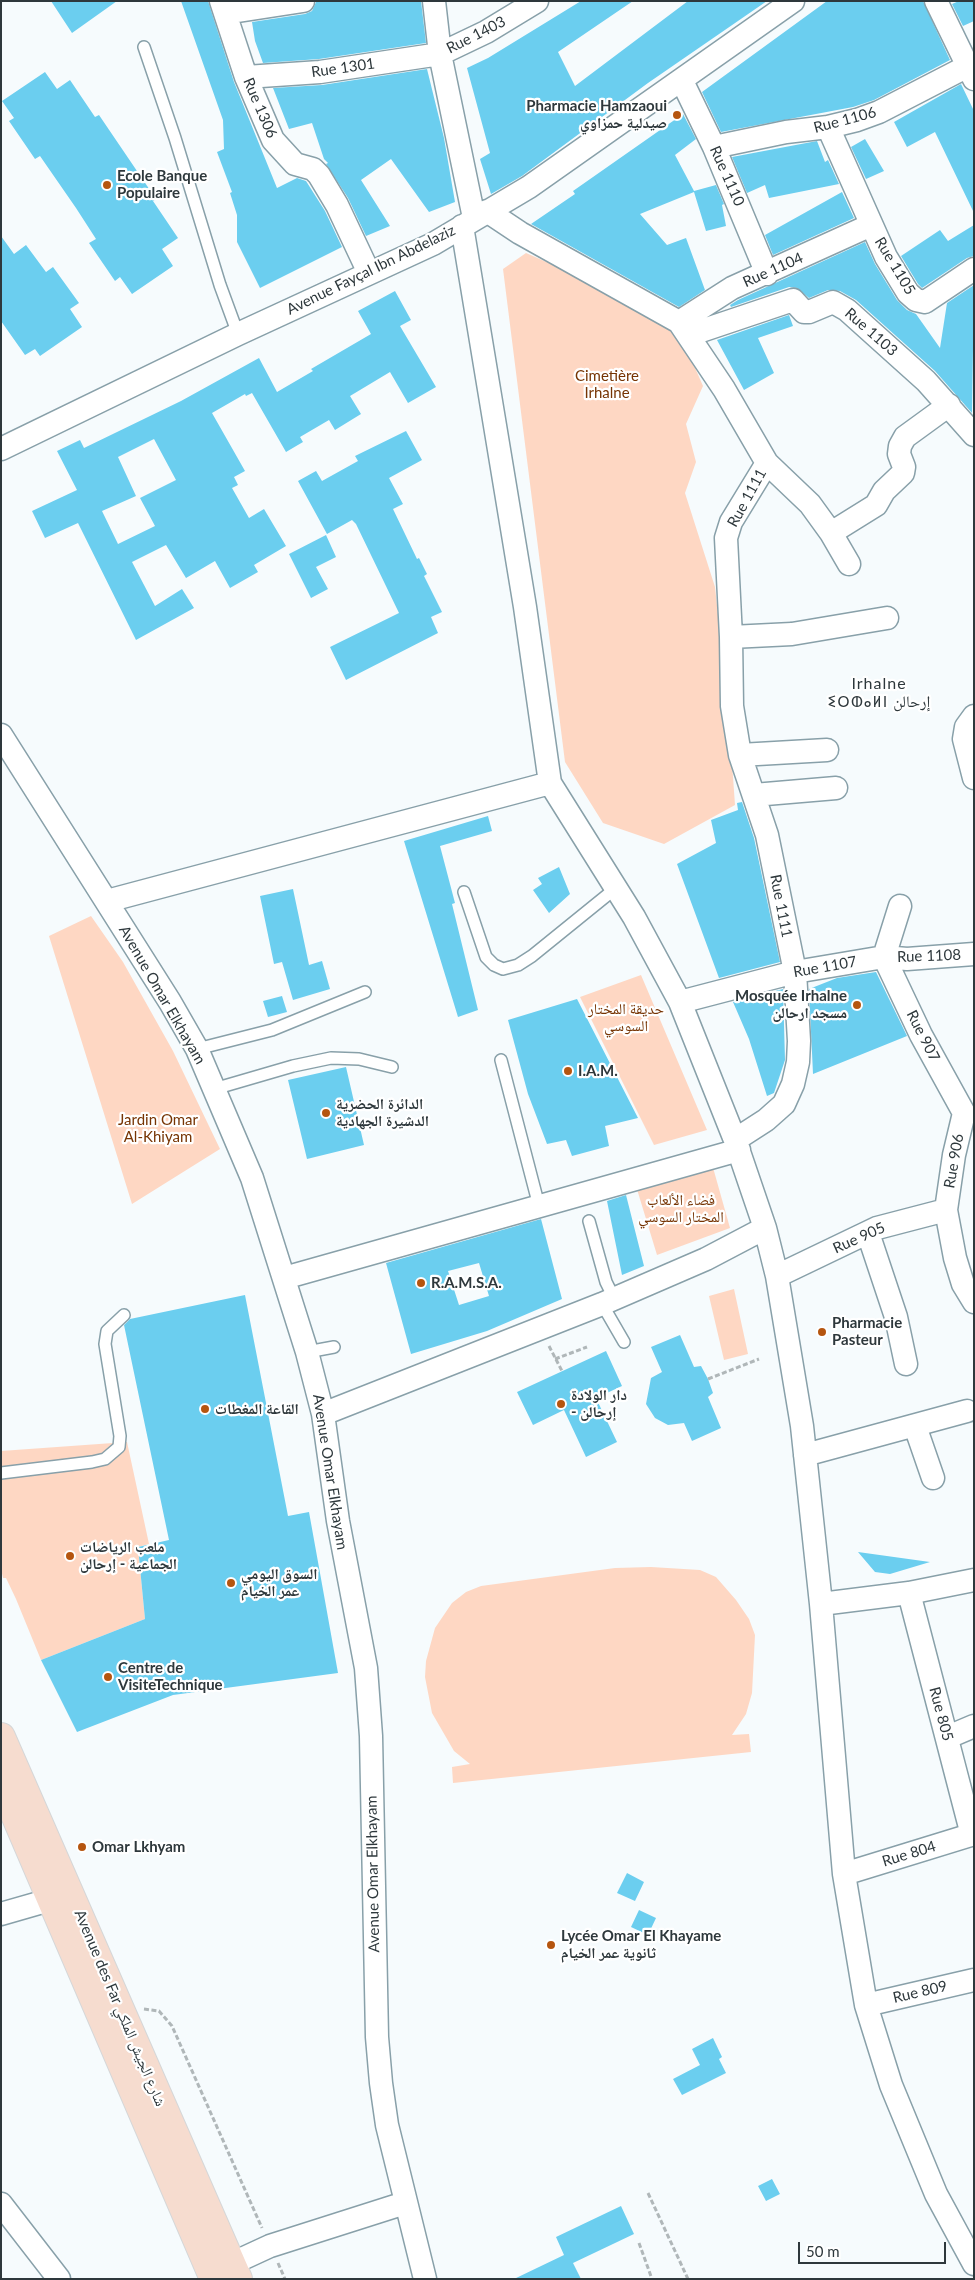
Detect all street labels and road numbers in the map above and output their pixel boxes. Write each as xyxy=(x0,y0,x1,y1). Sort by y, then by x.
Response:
street label: Rue 1403 xyxy=(443,12,509,58)
street label: Rue 1301 xyxy=(310,55,376,81)
street label: Rue 1306 xyxy=(239,75,281,141)
street label: Rue 1106 xyxy=(812,103,878,137)
street label: Rue 1110 xyxy=(706,143,748,209)
street label: Avenue Fayçal Ibn Abdelaziz xyxy=(284,221,458,319)
street label: Rue 1105 xyxy=(871,234,919,298)
street label: Rue 1104 xyxy=(740,249,806,291)
street label: Rue 1103 xyxy=(841,304,901,360)
street label: Rue 1111 xyxy=(724,466,770,530)
street label: Rue 1111 xyxy=(766,873,796,939)
street label: Avenue Omar Elkhayam xyxy=(115,922,209,1068)
street label: Rue 1108 xyxy=(897,946,961,966)
street label: Rue 1107 xyxy=(792,953,858,981)
street label: Rue 907 xyxy=(902,1007,944,1065)
street label: Rue 906 xyxy=(940,1132,968,1190)
street label: Rue 905 xyxy=(830,1219,888,1257)
street label: Avenue Omar Elkhayam xyxy=(309,1393,351,1551)
street label: Rue 805 xyxy=(925,1685,957,1743)
street label: Avenue Omar Elkhayam xyxy=(363,1795,383,1953)
street label: Rue 804 xyxy=(880,1837,938,1871)
street label: Avenue des Far شارع الجيش الملكي xyxy=(70,1907,170,2109)
street label: Rue 809 xyxy=(891,1977,949,2007)

